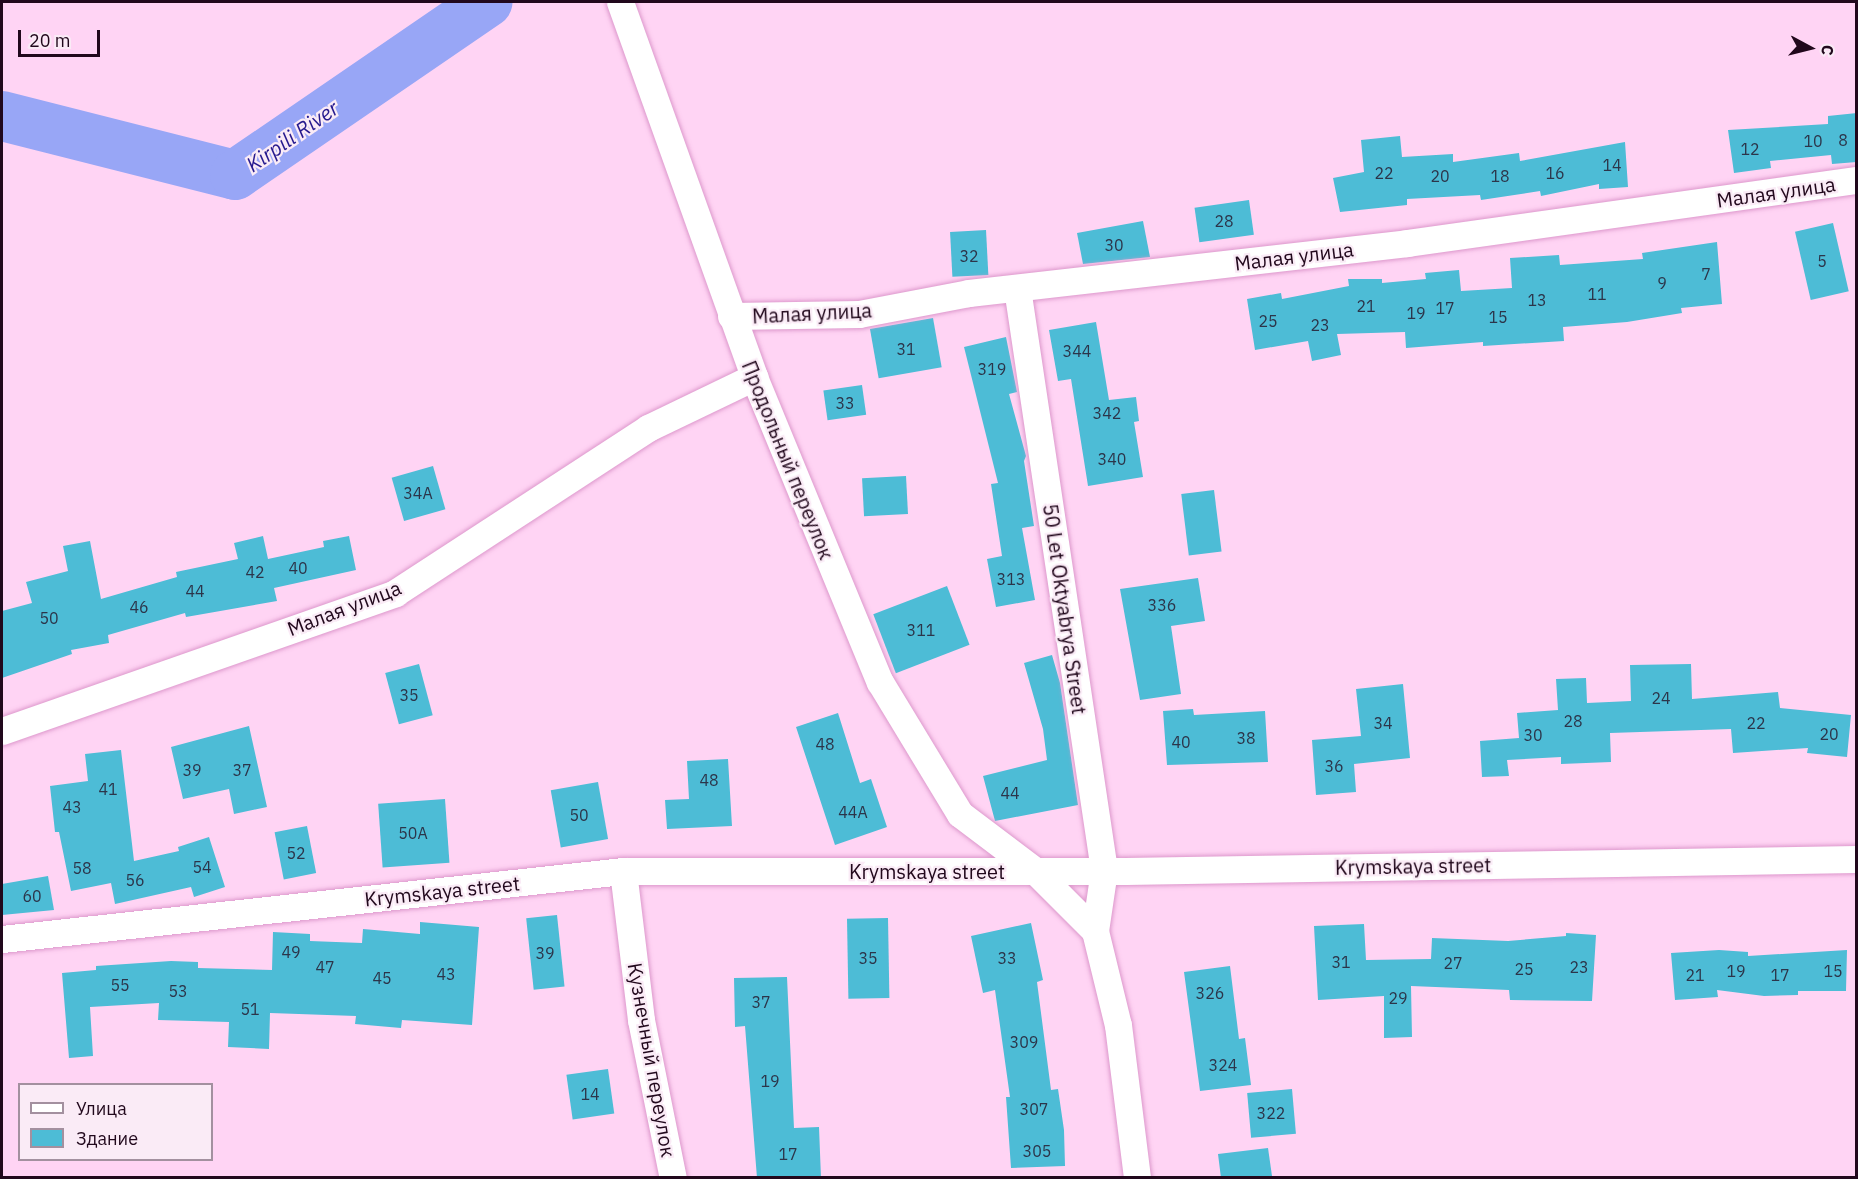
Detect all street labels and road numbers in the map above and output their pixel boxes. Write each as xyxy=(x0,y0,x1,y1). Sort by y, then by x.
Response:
street label: Малая улица xyxy=(1715,172,1837,212)
street label: Малая улица xyxy=(1233,237,1355,275)
street label: Малая улица xyxy=(751,298,873,328)
street label: Продольный переулок xyxy=(737,357,839,563)
street label: 50 Let Oktyabrya Street xyxy=(1038,502,1092,716)
street label: Малая улица xyxy=(284,575,404,641)
street label: Krymskaya street xyxy=(1335,853,1491,879)
street label: Krymskaya street xyxy=(849,859,1005,883)
street label: Krymskaya street xyxy=(363,871,521,911)
street label: Кузнечный переулок xyxy=(623,961,681,1159)

